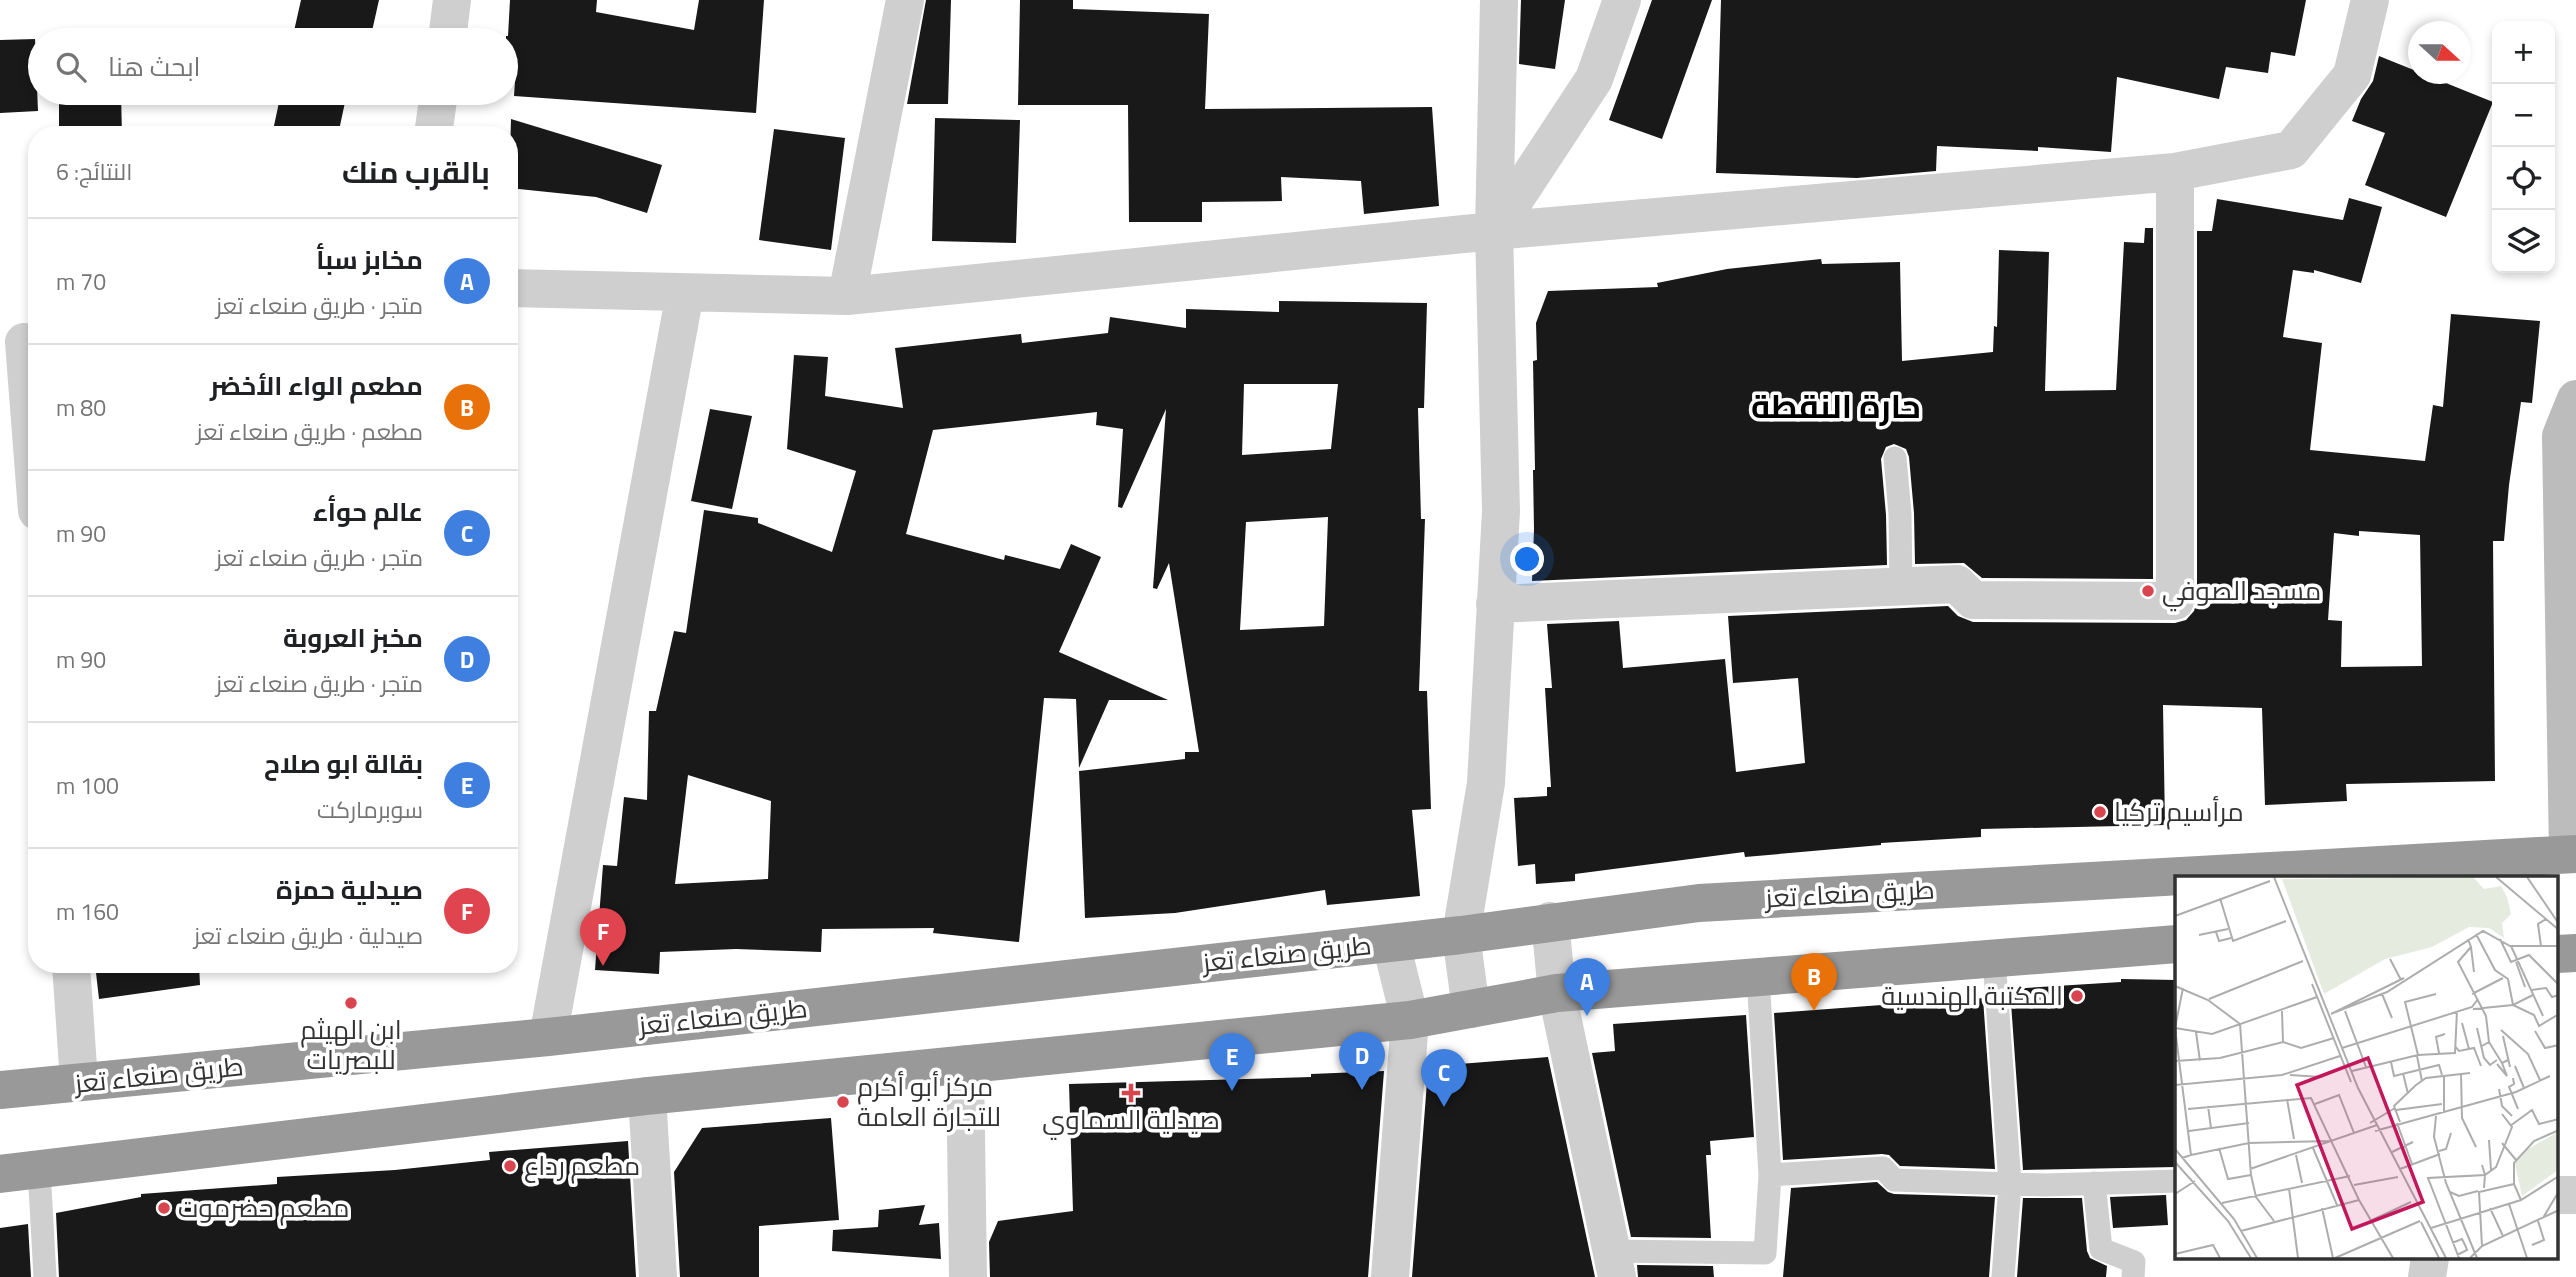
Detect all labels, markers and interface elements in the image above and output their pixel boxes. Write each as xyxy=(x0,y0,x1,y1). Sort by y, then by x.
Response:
north arrow xyxy=(2408,21,2471,84)
map controls xyxy=(2492,21,2555,273)
button: + xyxy=(2492,21,2555,84)
search box xyxy=(28,28,518,105)
text: ابحث هنا xyxy=(108,47,201,86)
icon: search xyxy=(52,48,90,86)
button: − xyxy=(2492,84,2555,147)
button: locate xyxy=(2492,147,2555,210)
text: بالقرب منك xyxy=(342,149,490,195)
text: النتائج: 6 xyxy=(56,154,132,189)
button: layers xyxy=(2492,210,2555,273)
text: مخابز سبأ xyxy=(316,240,423,279)
text: 70 m xyxy=(56,264,106,299)
text: A xyxy=(460,264,474,299)
text: متجر · طريق صنعاء تعز xyxy=(216,288,423,323)
text: مطعم الواء الأخضر xyxy=(210,366,423,405)
district label: حارة النقطة xyxy=(1751,381,1921,431)
text: 80 m xyxy=(56,390,106,425)
text: B xyxy=(460,390,474,425)
text: مطعم · طريق صنعاء تعز xyxy=(196,414,423,449)
text: عالم حوأء xyxy=(313,492,423,531)
text: 90 m xyxy=(56,516,106,551)
text: C xyxy=(461,516,473,551)
text: متجر · طريق صنعاء تعز xyxy=(216,540,423,575)
your location xyxy=(1510,542,1544,576)
place label: مسجد الصوفي xyxy=(2162,571,2321,612)
marker: مسجد الصوفي xyxy=(2140,583,2156,599)
text: مخبز العروبة xyxy=(283,618,423,657)
text: 90 m xyxy=(56,642,106,677)
text: D xyxy=(460,642,474,677)
text: متجر · طريق صنعاء تعز xyxy=(216,666,423,701)
text: بقالة ابو صلاح xyxy=(264,744,423,783)
text: 100 m xyxy=(56,768,119,803)
text: E xyxy=(461,768,473,803)
text: سوبرماركت xyxy=(317,792,423,827)
place label: مرأسيم تركيا xyxy=(2114,792,2244,831)
marker: مرأسيم تركيا xyxy=(2092,804,2108,820)
text: صيدلية حمزة xyxy=(276,870,423,909)
street label: طريق صنعاء تعز xyxy=(1762,870,1936,918)
inset map xyxy=(2175,876,2558,1260)
text: 160 m xyxy=(56,894,119,929)
text: F xyxy=(461,894,473,929)
pin: F xyxy=(580,908,626,966)
text: صيدلية · طريق صنعاء تعز xyxy=(194,918,423,953)
street label: طريق صنعاء تعز xyxy=(1199,925,1373,982)
pin: B xyxy=(1791,953,1837,1011)
pin: A xyxy=(1564,958,1610,1016)
place label: المكتبة الهندسية xyxy=(1881,976,2063,1015)
street label: طريق صنعاء تعز xyxy=(635,988,809,1045)
marker: المكتبة الهندسية xyxy=(2069,988,2085,1004)
marker: ابن الهيثم للبصريات xyxy=(343,995,359,1011)
place label: ابن الهيثم للبصريات xyxy=(300,1010,402,1079)
pin: D xyxy=(1339,1032,1385,1090)
pin: E xyxy=(1209,1033,1255,1091)
street label: طريق صنعاء تعز xyxy=(71,1046,245,1103)
pin: C xyxy=(1421,1049,1467,1107)
place label: مركز أبو أكرم للتجارة العامة xyxy=(857,1067,1001,1136)
marker: صيدلية السماوي xyxy=(1123,1085,1139,1101)
marker: مركز أبو أكرم للتجارة العامة xyxy=(835,1094,851,1110)
place label: صيدلية السماوي xyxy=(1042,1100,1220,1140)
place label: مطعم رداع xyxy=(524,1146,640,1185)
marker: مطعم رداع xyxy=(502,1158,518,1174)
place label: مطعم حضرموت xyxy=(178,1188,349,1227)
marker: مطعم حضرموت xyxy=(156,1200,172,1216)

